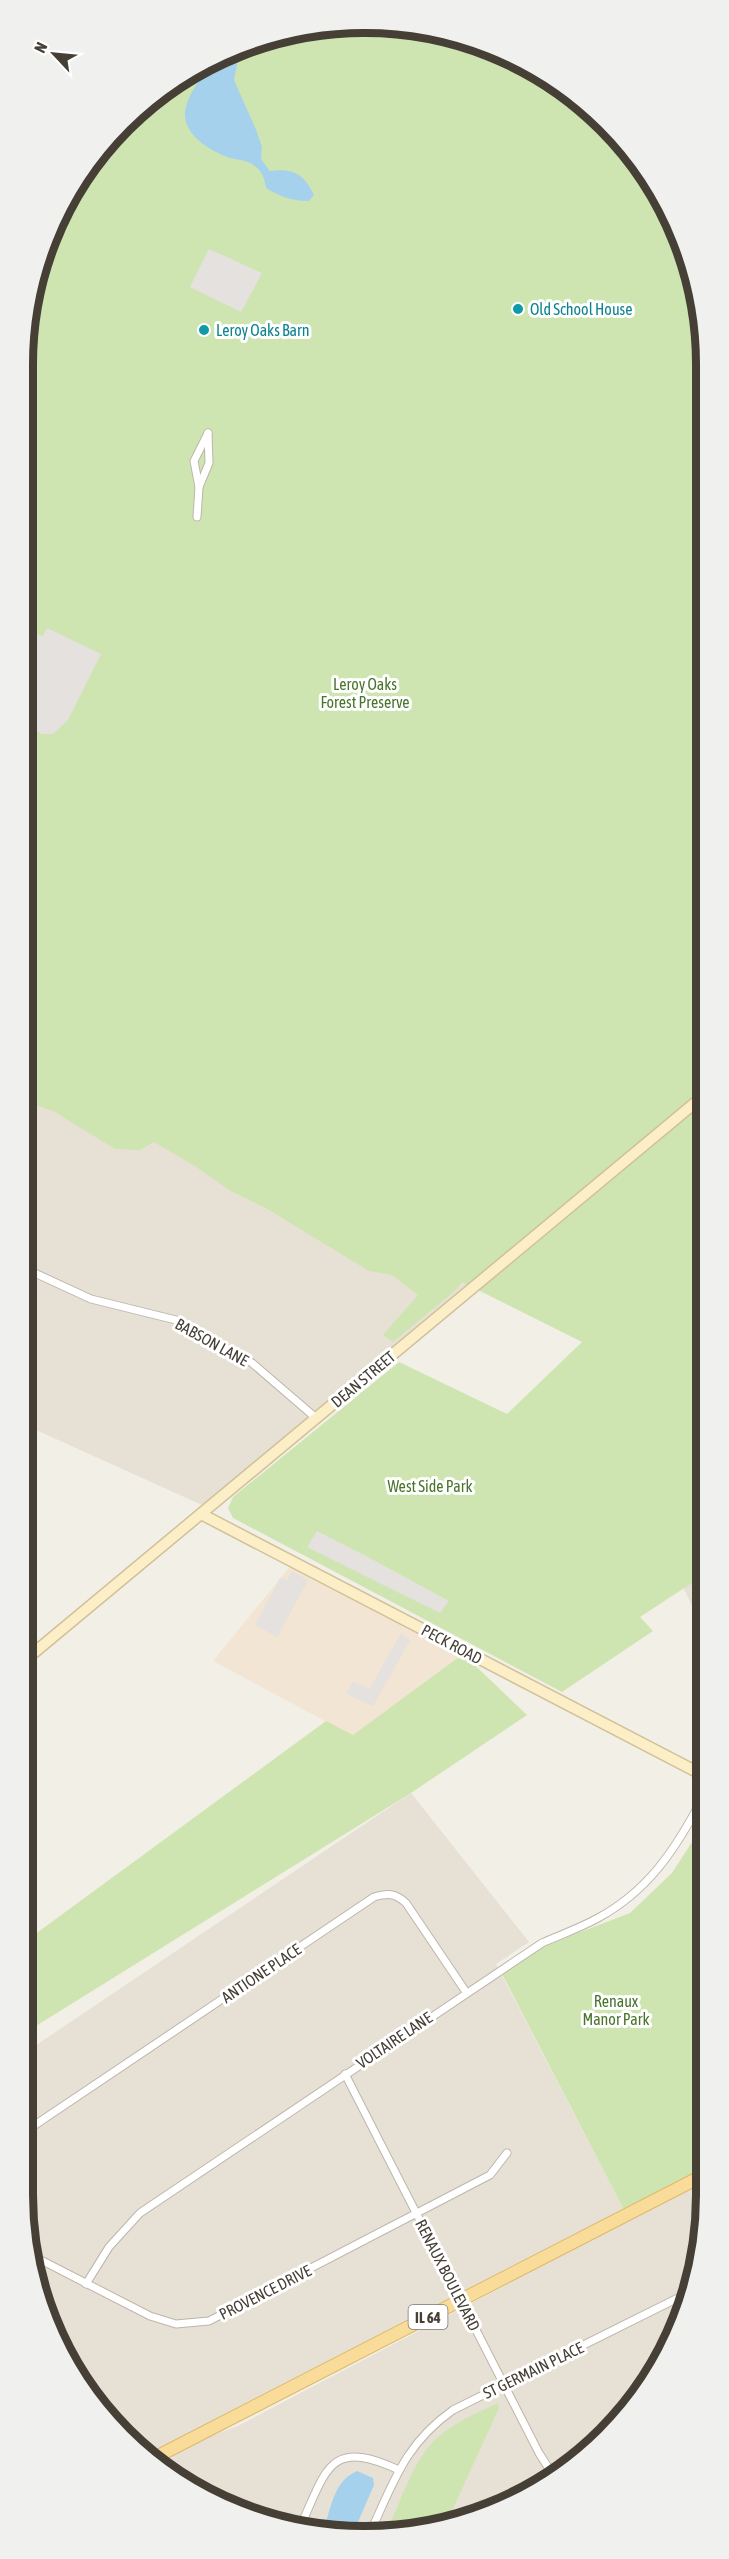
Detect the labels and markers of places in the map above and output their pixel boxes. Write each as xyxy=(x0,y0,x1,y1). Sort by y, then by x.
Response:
place label: Old School House xyxy=(530,300,633,318)
marker: Old School House xyxy=(511,302,525,316)
place label: Leroy Oaks Barn xyxy=(216,321,310,340)
marker: Leroy Oaks Barn xyxy=(197,323,211,337)

